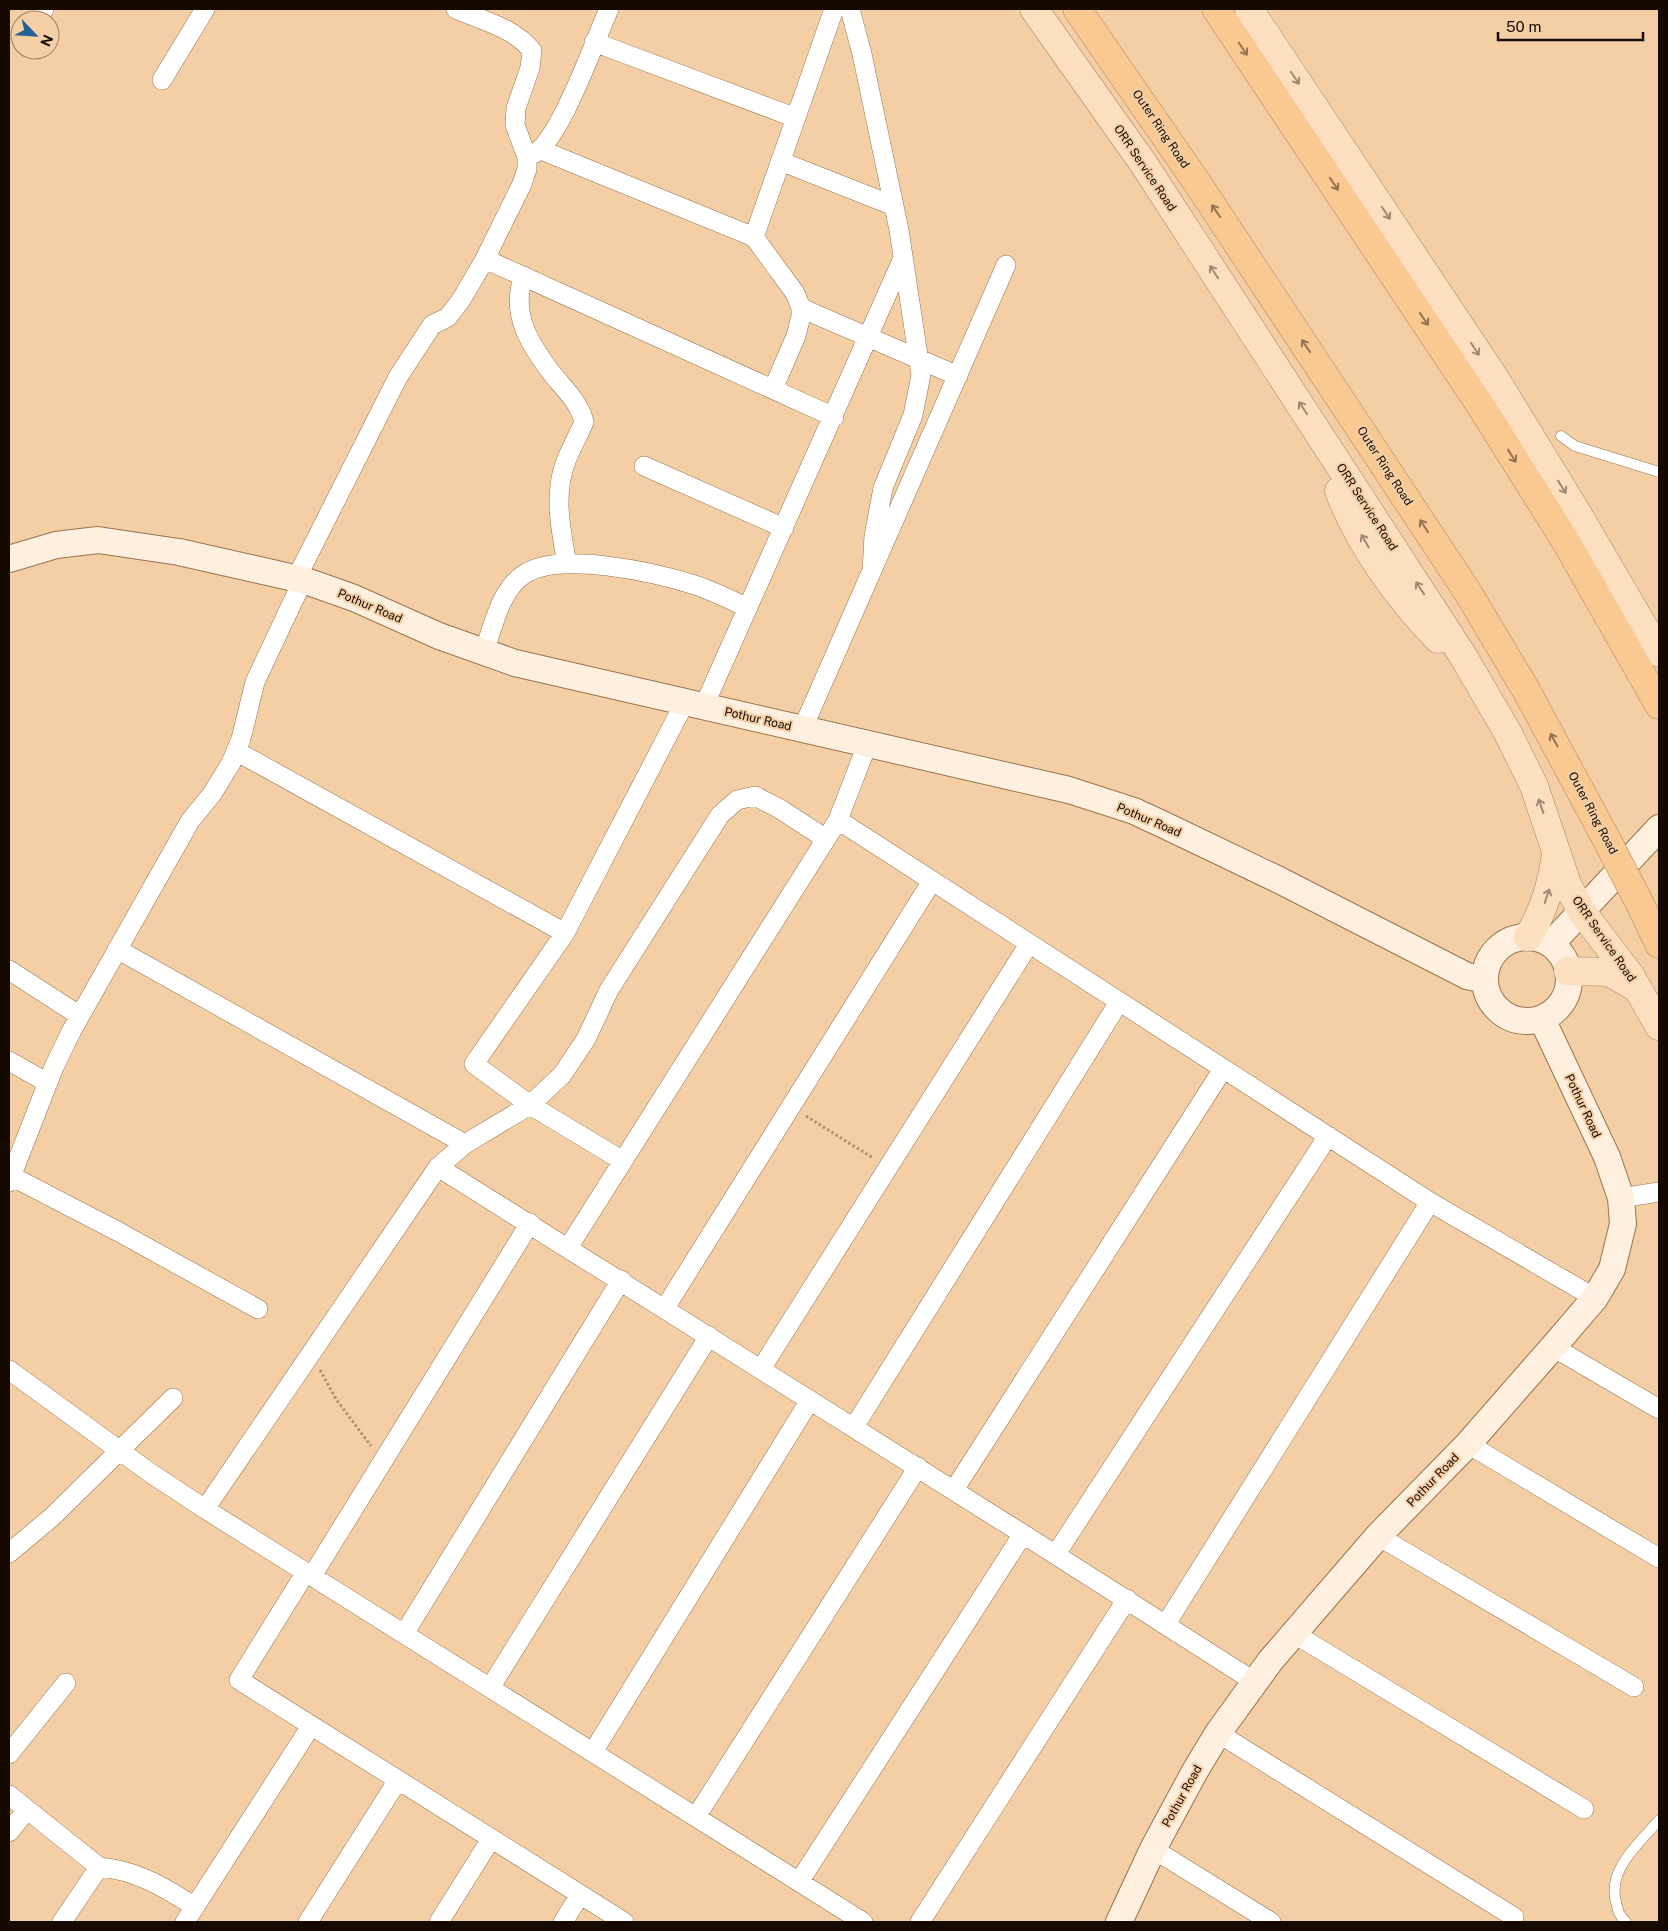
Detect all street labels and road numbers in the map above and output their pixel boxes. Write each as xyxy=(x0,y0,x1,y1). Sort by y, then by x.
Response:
street label: Outer Ring Road xyxy=(1130,87,1192,171)
street label: ORR Service Road xyxy=(1111,122,1179,214)
street label: Outer Ring Road xyxy=(1354,424,1416,508)
street label: ORR Service Road xyxy=(1334,461,1400,553)
street label: Pothur Road xyxy=(336,586,404,626)
street label: Pothur Road xyxy=(723,704,793,734)
street label: Outer Ring Road xyxy=(1565,769,1621,857)
street label: Pothur Road xyxy=(1115,800,1183,840)
street label: ORR Service Road xyxy=(1569,894,1639,984)
street label: Pothur Road xyxy=(1562,1072,1604,1140)
street label: Pothur Road xyxy=(1404,1450,1462,1510)
street label: Pothur Road xyxy=(1159,1763,1205,1829)

